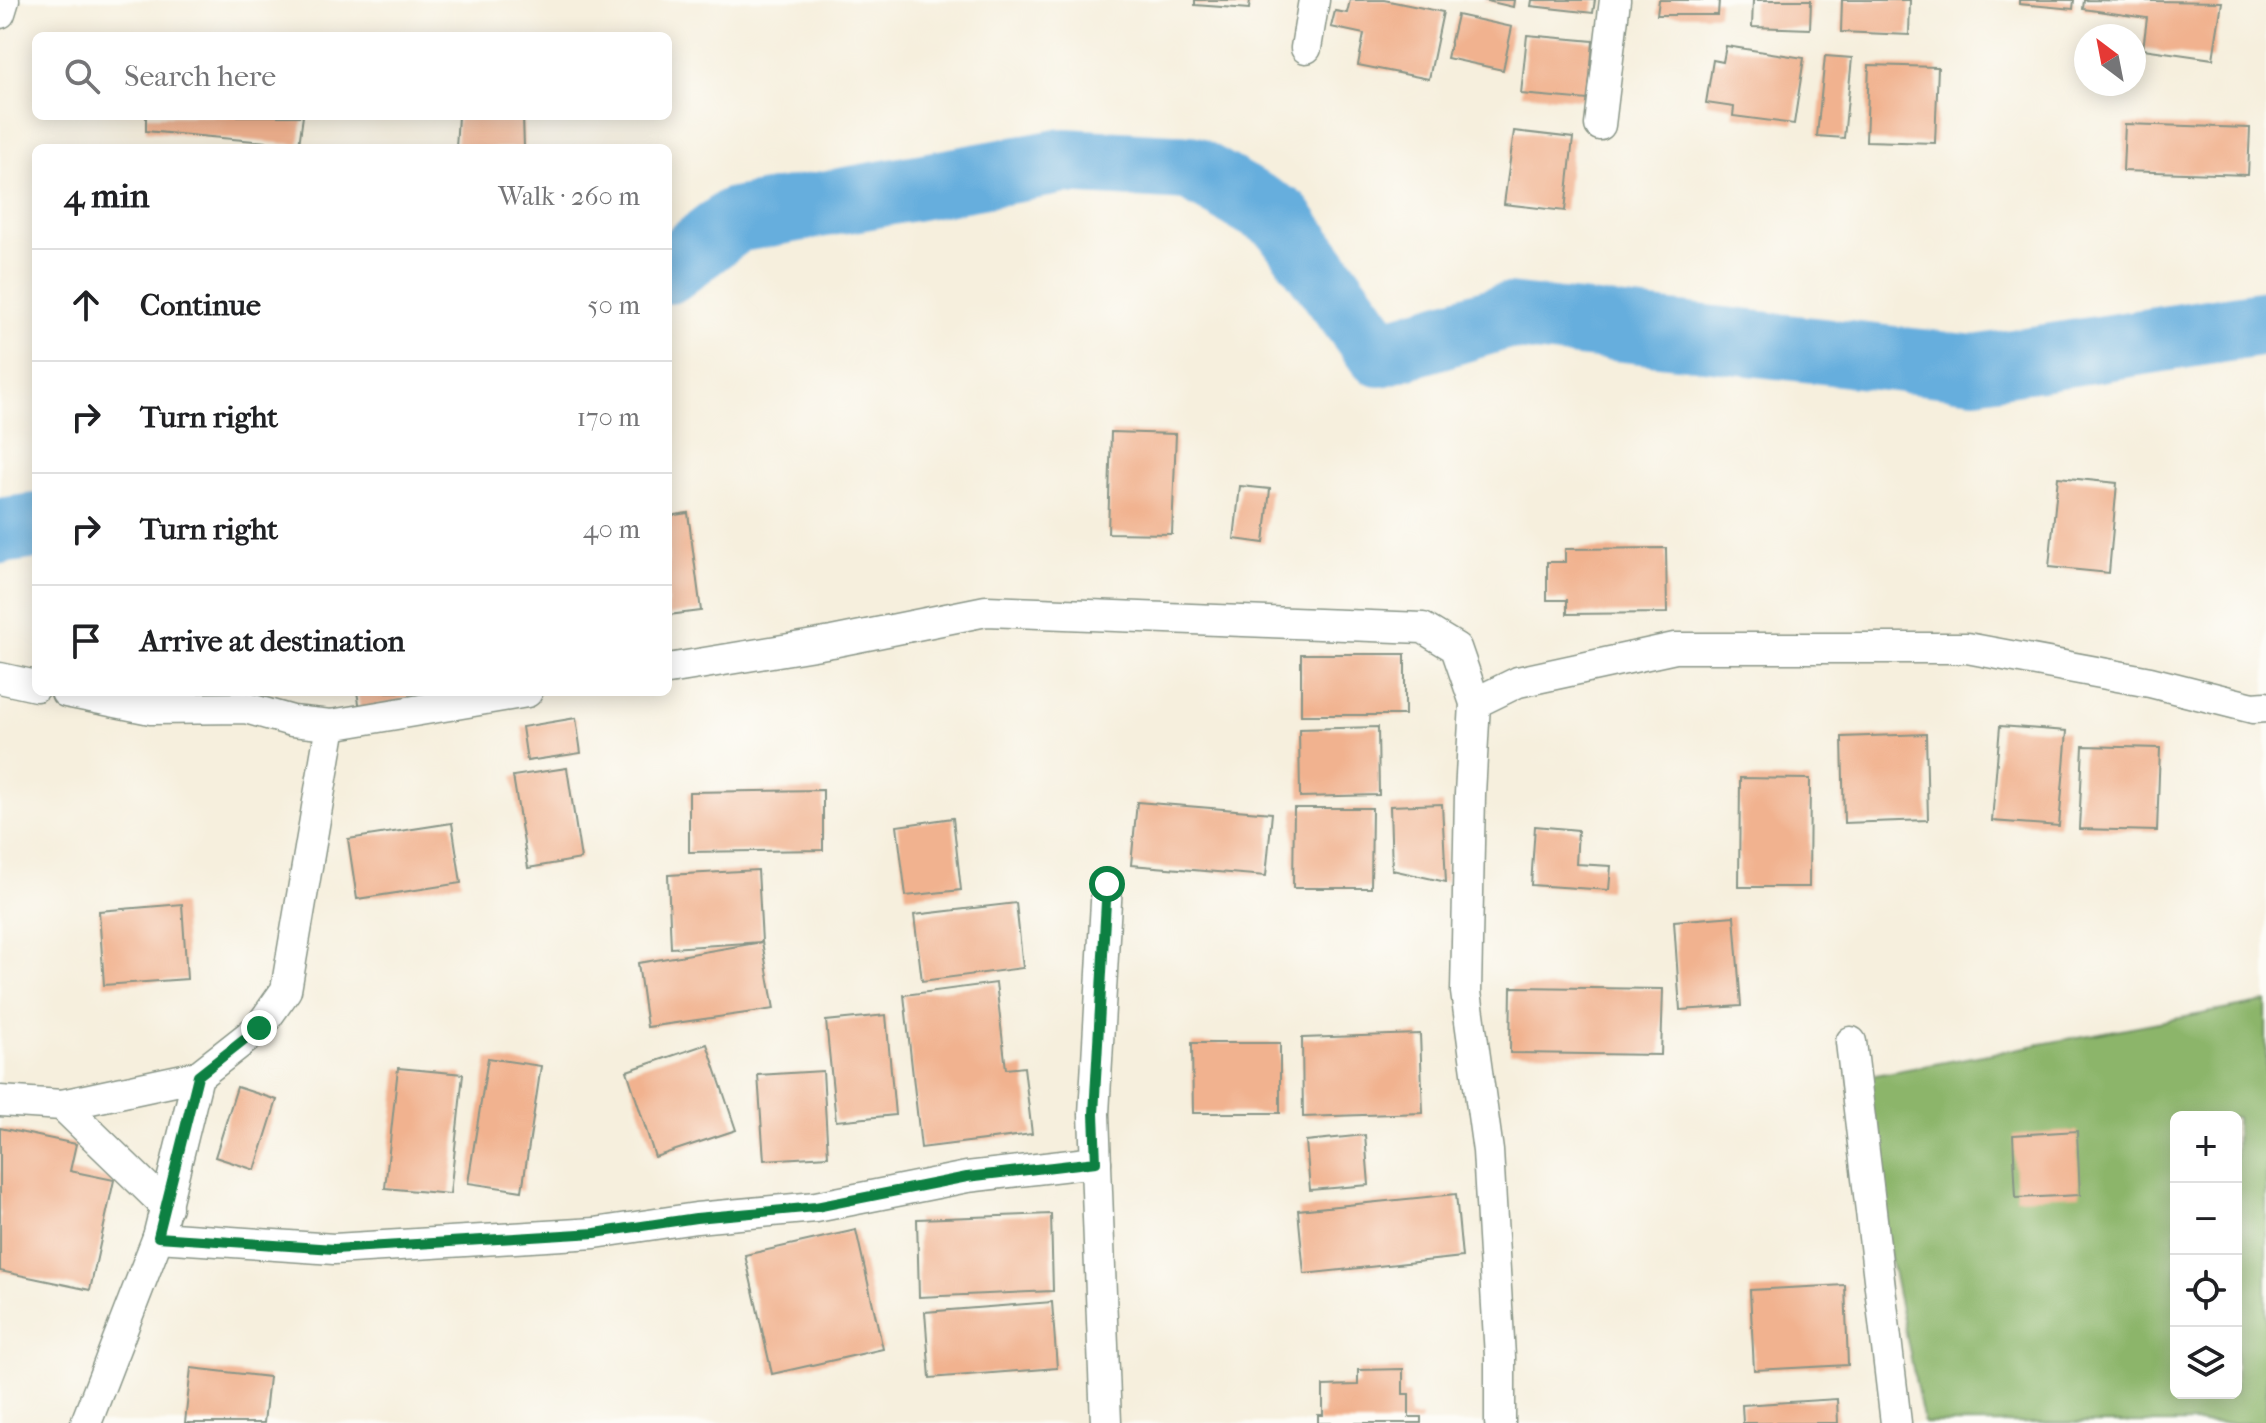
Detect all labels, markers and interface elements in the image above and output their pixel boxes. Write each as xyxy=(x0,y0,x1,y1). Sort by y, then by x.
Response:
north arrow xyxy=(2074,24,2146,96)
search box xyxy=(32,32,672,120)
icon: search xyxy=(60,54,104,98)
text: Search here xyxy=(124,59,276,94)
text: 4 min xyxy=(64,176,149,216)
text: Walk · 260 m xyxy=(498,181,640,212)
icon: ahead xyxy=(64,283,108,327)
text: Continue xyxy=(140,288,261,323)
text: 50 m xyxy=(587,290,640,321)
icon: right xyxy=(64,395,108,439)
text: Turn right xyxy=(140,400,278,435)
text: 170 m xyxy=(577,402,640,433)
icon: right xyxy=(64,507,108,551)
text: Turn right xyxy=(140,512,278,547)
text: 40 m xyxy=(583,514,640,545)
icon: arrive xyxy=(64,619,108,663)
text: Arrive at destination xyxy=(140,624,405,659)
route start xyxy=(1089,866,1125,902)
route end xyxy=(241,1010,277,1046)
map controls xyxy=(2170,1111,2242,1399)
button: + xyxy=(2170,1111,2242,1183)
button: − xyxy=(2170,1183,2242,1255)
button: locate xyxy=(2170,1255,2242,1327)
button: layers xyxy=(2170,1327,2242,1399)

